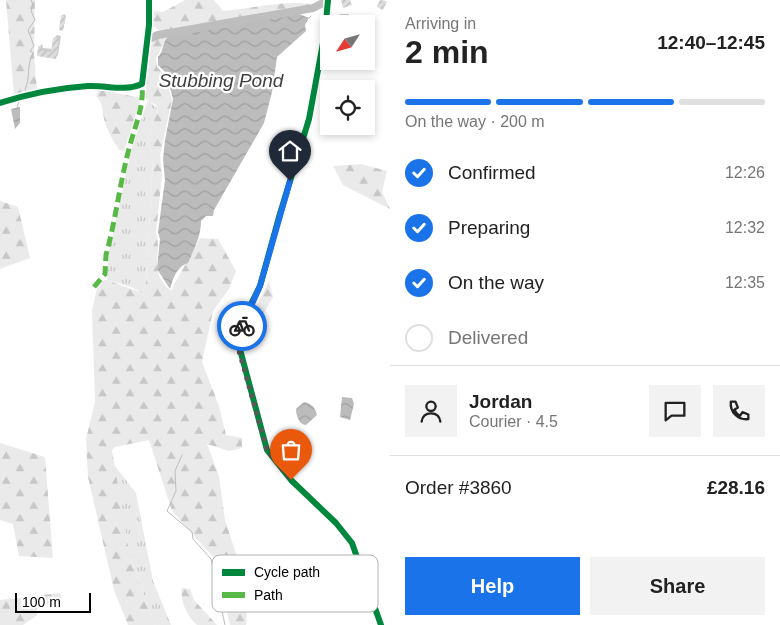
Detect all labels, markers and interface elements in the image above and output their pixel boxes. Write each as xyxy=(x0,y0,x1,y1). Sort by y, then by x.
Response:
north arrow xyxy=(320,15,375,70)
map controls xyxy=(320,15,375,135)
text: Arriving in xyxy=(405,15,476,32)
text: 12:40–12:45 xyxy=(657,32,765,53)
text: 2 min xyxy=(405,34,489,70)
water label: Stubbing Pond xyxy=(159,70,285,91)
button: locate xyxy=(320,80,375,135)
text: On the way · 200 m xyxy=(405,113,545,130)
pin xyxy=(269,130,311,181)
icon: home xyxy=(276,137,304,165)
icon: check xyxy=(405,159,433,187)
text: Confirmed xyxy=(448,162,536,183)
text: 12:26 xyxy=(725,164,765,181)
icon: check xyxy=(405,214,433,242)
text: Preparing xyxy=(448,217,530,238)
text: 12:32 xyxy=(725,219,765,236)
icon: check xyxy=(405,269,433,297)
text: On the way xyxy=(448,272,544,293)
text: 12:35 xyxy=(725,274,765,291)
courier xyxy=(217,301,267,351)
icon: bike xyxy=(228,312,256,340)
text: Delivered xyxy=(448,327,528,348)
button: person xyxy=(405,385,457,437)
button: chat xyxy=(649,385,701,437)
button: phone xyxy=(713,385,765,437)
text: Jordan xyxy=(469,391,532,412)
text: Courier · 4.5 xyxy=(469,413,558,430)
pin xyxy=(270,429,312,480)
icon: bag xyxy=(277,436,305,464)
text: Order #3860 xyxy=(405,477,512,498)
text: £28.16 xyxy=(707,477,765,498)
legend xyxy=(212,555,378,612)
button: Help xyxy=(405,557,580,615)
button: Share xyxy=(590,557,765,615)
text: Cycle path xyxy=(254,564,320,580)
text: Path xyxy=(254,587,283,603)
scale bar xyxy=(15,590,91,613)
text: 100 m xyxy=(22,594,61,610)

